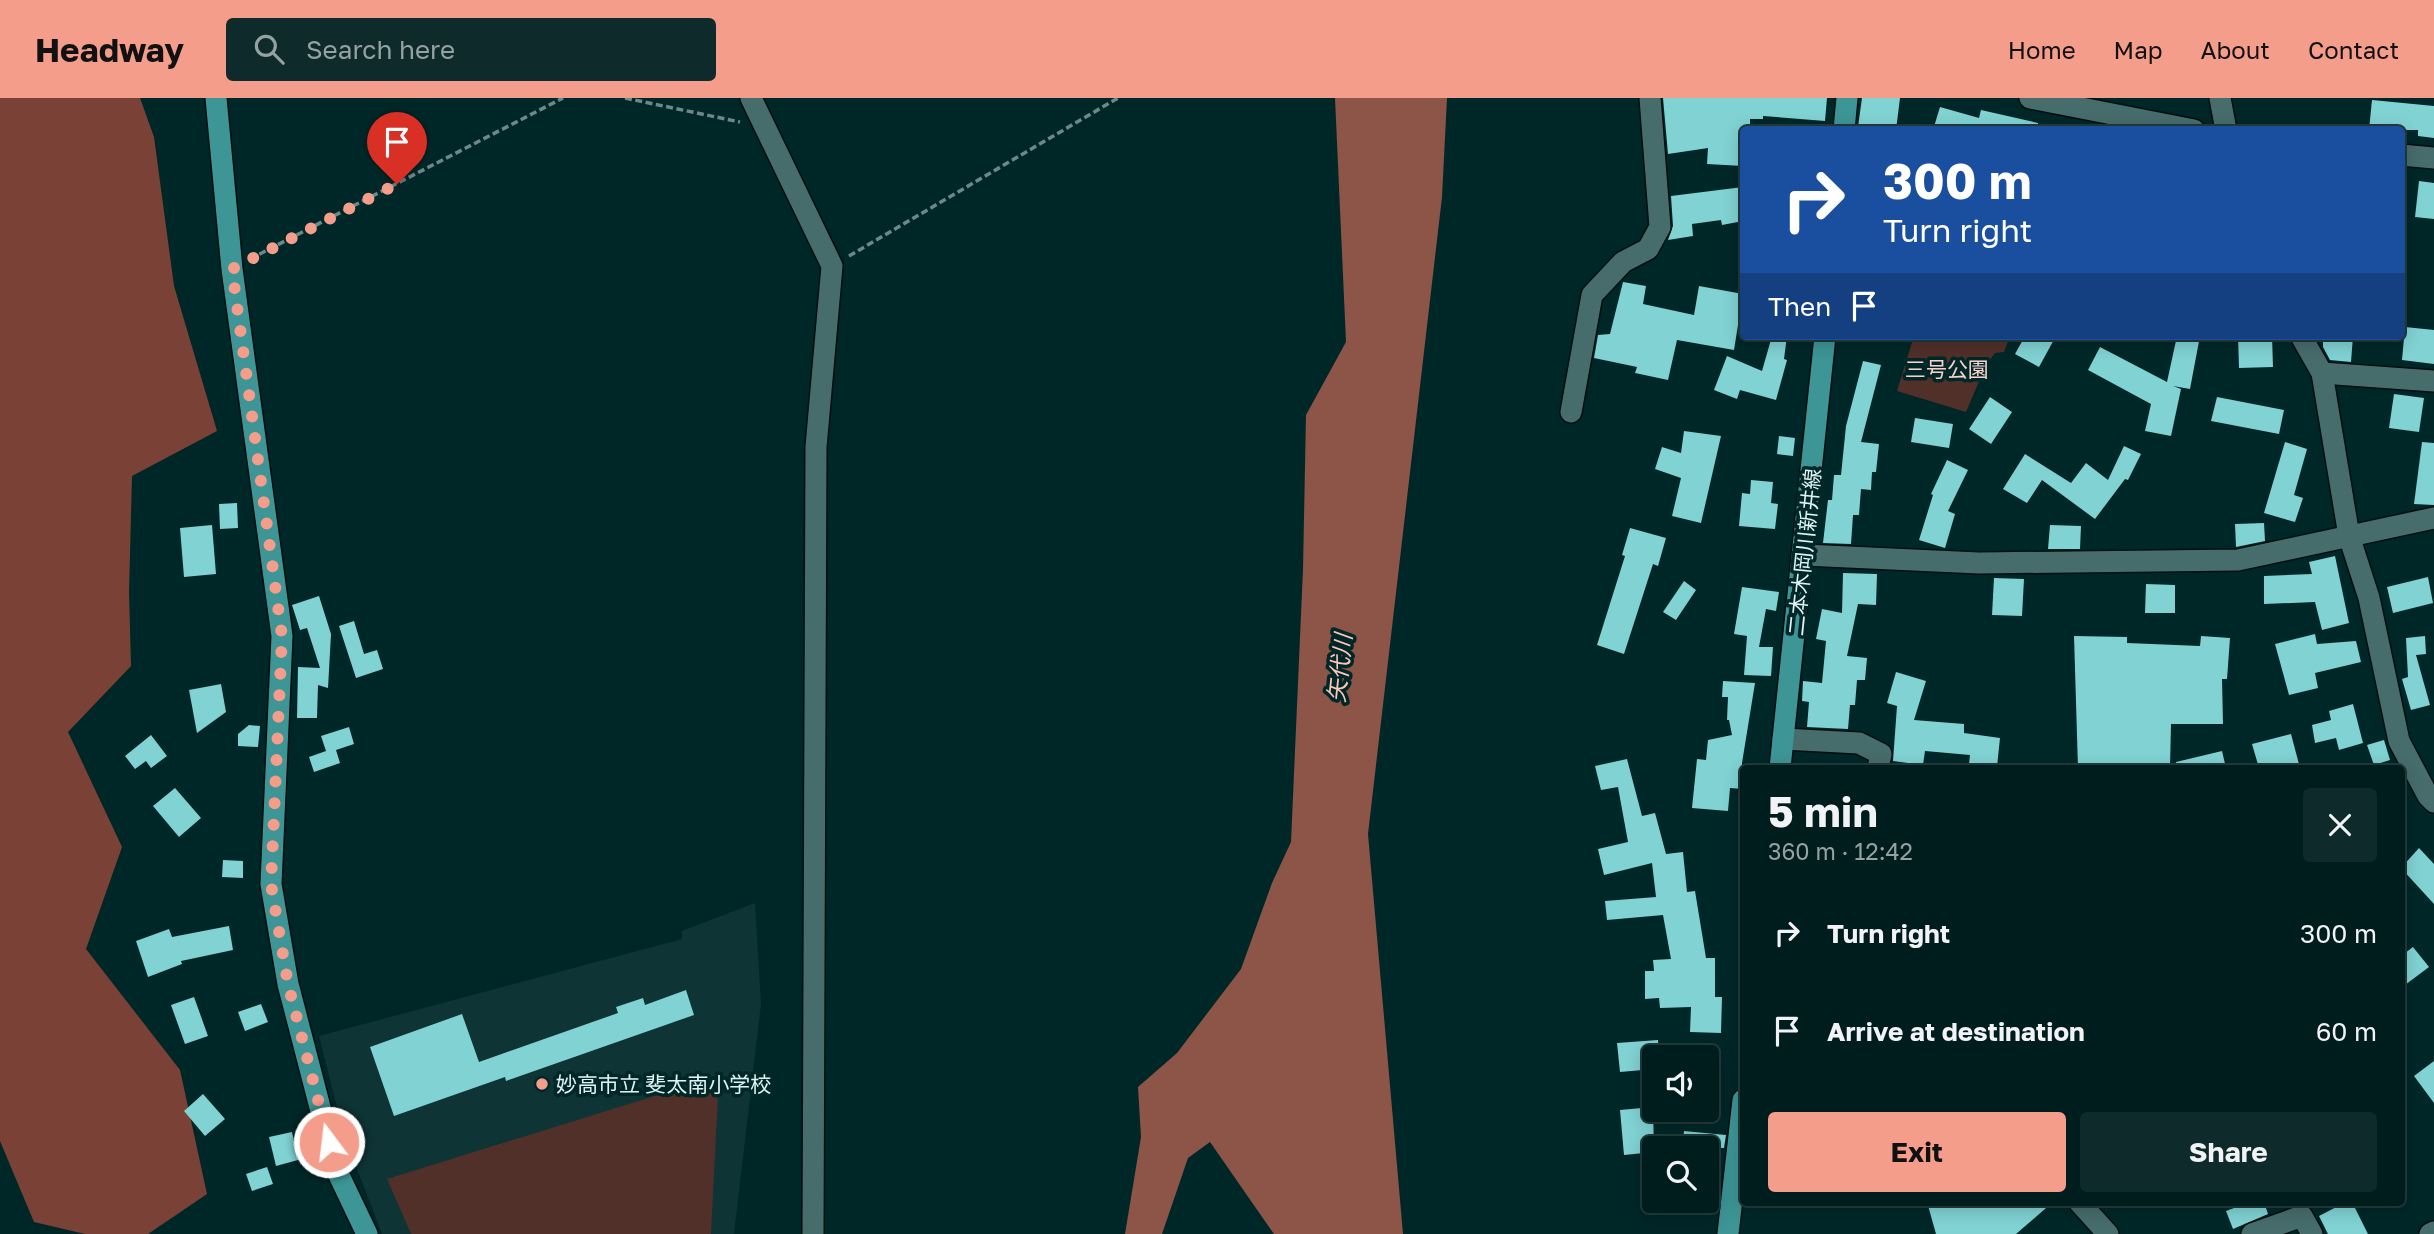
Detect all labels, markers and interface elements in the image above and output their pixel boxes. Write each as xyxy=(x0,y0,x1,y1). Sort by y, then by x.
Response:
search box xyxy=(226,18,716,81)
text: Headway xyxy=(35,30,184,69)
icon: search xyxy=(250,30,288,68)
text: Search here xyxy=(306,34,455,65)
text: Home xyxy=(2008,35,2076,64)
text: Map xyxy=(2114,35,2163,64)
text: About xyxy=(2201,35,2270,64)
text: Contact xyxy=(2308,35,2399,64)
pin xyxy=(367,112,427,184)
icon: arrive xyxy=(378,123,416,161)
text: 300 m xyxy=(1883,151,2032,210)
icon: right xyxy=(1768,154,1859,245)
text: Turn right xyxy=(1883,211,2032,249)
icon: arrive xyxy=(1845,287,1883,325)
text: Then xyxy=(1768,291,1831,322)
park label: 三号公園 xyxy=(1905,356,1989,382)
street label: 二本木岡川新井線 xyxy=(1782,467,1826,637)
water label: 矢代川 xyxy=(1321,629,1357,704)
text: 5 min xyxy=(1768,786,1878,836)
button: close xyxy=(2303,788,2377,862)
text: 360 m · 12:42 xyxy=(1768,837,1913,865)
icon: right xyxy=(1768,914,1806,952)
text: Turn right xyxy=(1827,918,1950,949)
text: 300 m xyxy=(2300,918,2377,949)
icon: arrive xyxy=(1768,1012,1806,1050)
text: Arrive at destination xyxy=(1827,1016,2085,1047)
text: 60 m xyxy=(2316,1016,2377,1047)
map controls xyxy=(1642,1045,1719,1213)
button: sound xyxy=(1642,1045,1719,1122)
place label: 妙高市立 斐太南小学校 xyxy=(556,1071,771,1097)
marker: 妙高市立 斐太南小学校 xyxy=(534,1076,550,1092)
position arrow xyxy=(292,1105,366,1179)
button: Exit xyxy=(1768,1112,2066,1192)
button: Share xyxy=(2080,1112,2377,1192)
button: search xyxy=(1642,1136,1719,1213)

